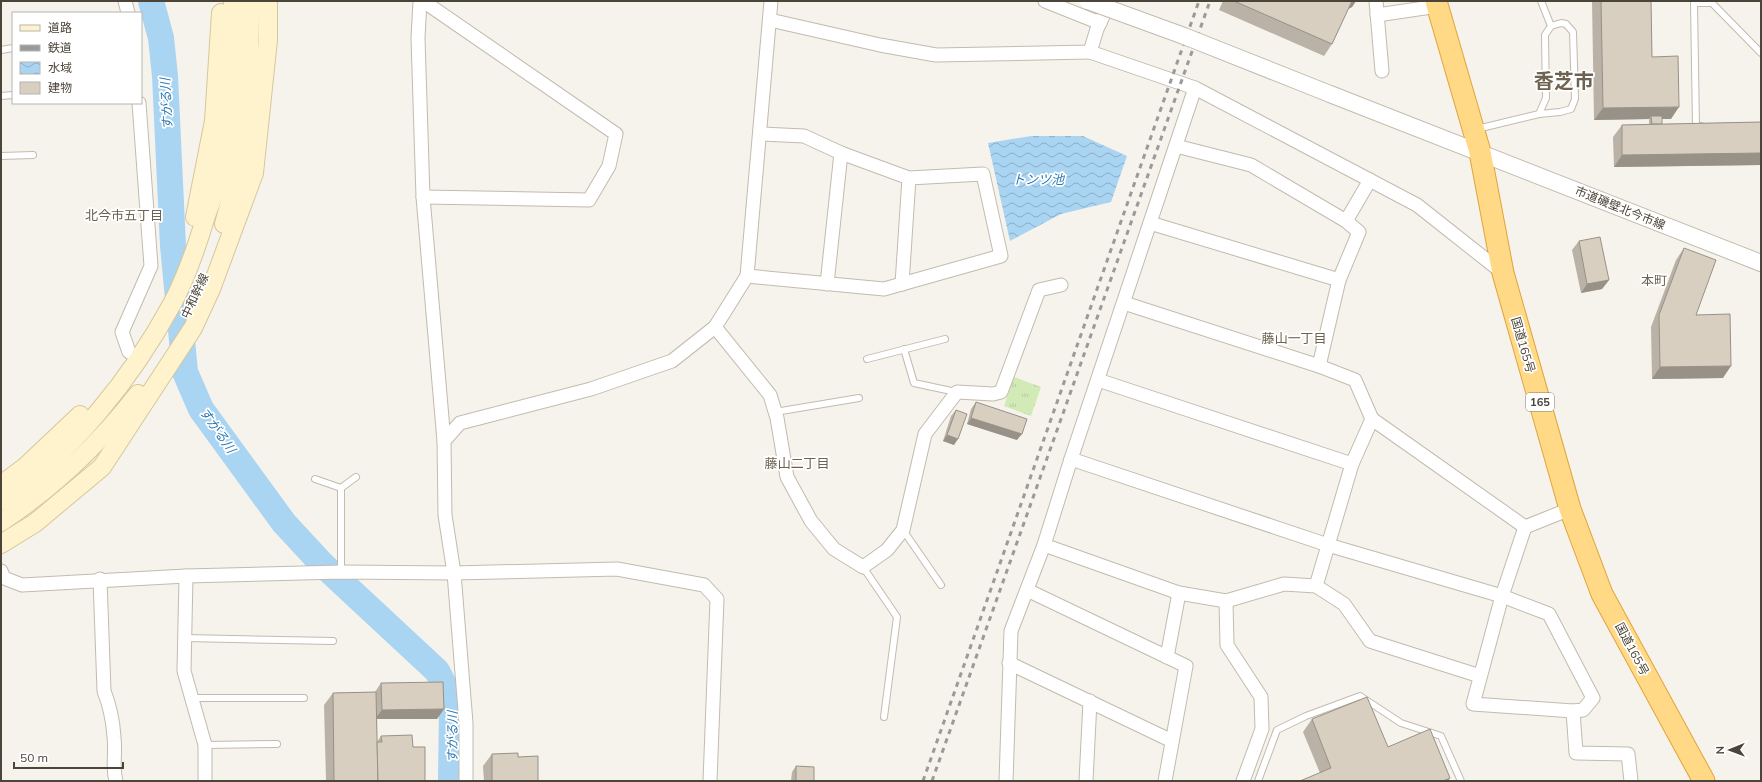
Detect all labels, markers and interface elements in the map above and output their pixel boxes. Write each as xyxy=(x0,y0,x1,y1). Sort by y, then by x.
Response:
legend xyxy=(12,12,142,104)
text: 道路 xyxy=(48,20,72,35)
text: 鉄道 xyxy=(48,40,72,55)
text: 水域 xyxy=(48,60,72,75)
district label: 香芝市 xyxy=(1534,68,1594,93)
water label: すがる川 xyxy=(157,76,175,130)
text: 建物 xyxy=(48,80,72,95)
water label: トンツ池 xyxy=(1012,171,1066,187)
street label: 市道磯壁北今市線 xyxy=(1573,183,1668,232)
district label: 北今市五丁目 xyxy=(85,207,163,223)
street label: 中和幹線 xyxy=(178,271,211,321)
district label: 本町 xyxy=(1641,272,1667,288)
street label: 国道165号 xyxy=(1508,315,1539,375)
district label: 藤山一丁目 xyxy=(1261,330,1327,346)
road number: 165 xyxy=(1526,393,1554,411)
water label: すがる川 xyxy=(197,404,241,458)
district label: 藤山二丁目 xyxy=(764,455,830,471)
street label: 国道165号 xyxy=(1612,620,1653,678)
water label: すがる川 xyxy=(444,709,460,763)
north arrow xyxy=(1710,730,1750,770)
scale bar xyxy=(14,744,123,770)
text: N xyxy=(1713,746,1727,754)
text: 50 m xyxy=(20,750,48,765)

